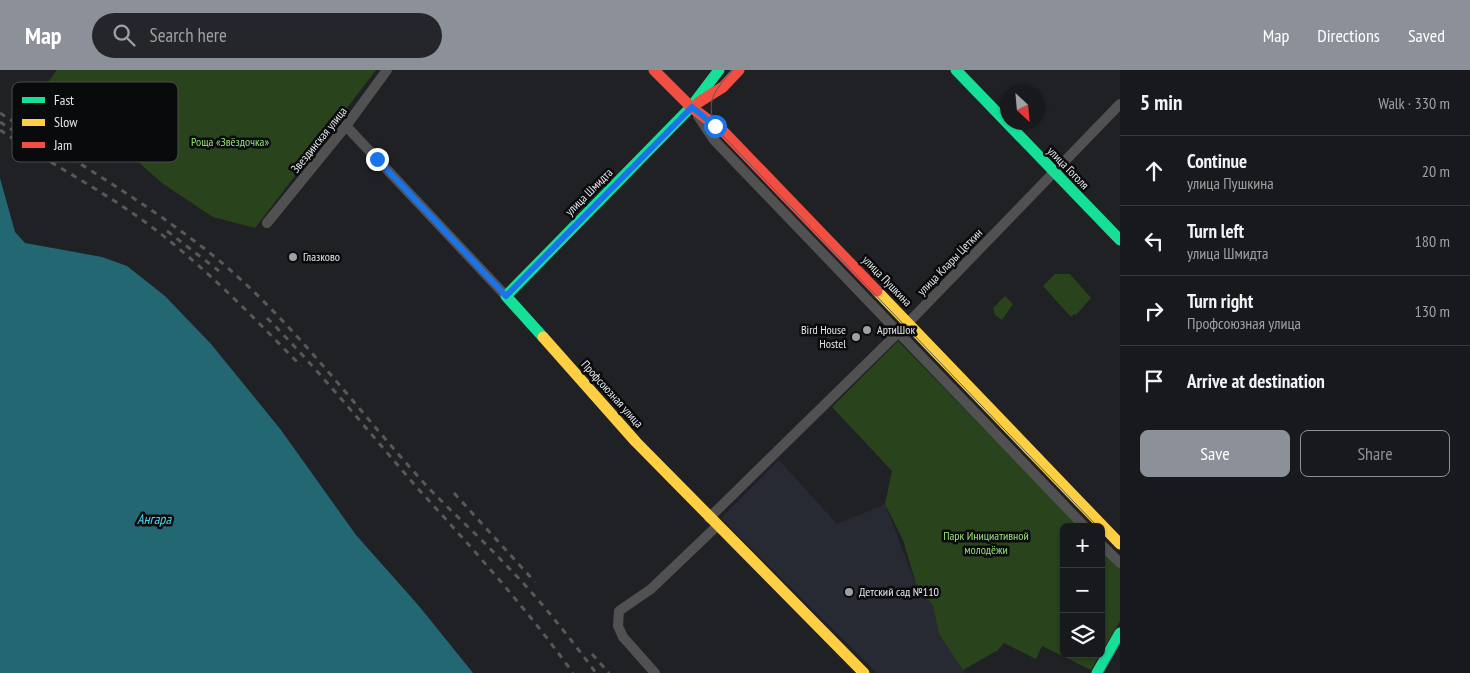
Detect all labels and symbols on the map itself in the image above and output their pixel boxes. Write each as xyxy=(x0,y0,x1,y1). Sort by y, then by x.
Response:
legend xyxy=(12,82,178,162)
north arrow xyxy=(1000,85,1045,130)
text: Fast xyxy=(54,91,74,109)
street label: Звездинская улица xyxy=(287,104,350,176)
text: Slow xyxy=(54,113,78,131)
route start xyxy=(704,115,727,138)
park label: Роща «Звёздочка» xyxy=(191,134,269,149)
text: Jam xyxy=(53,136,72,154)
street label: улица Гоголя xyxy=(1044,143,1093,192)
route end xyxy=(366,148,389,171)
street label: улица Шмидта xyxy=(562,165,616,219)
street label: улица Клары Цеткин xyxy=(914,225,985,298)
place label: Глазково xyxy=(303,249,340,264)
marker: Глазково xyxy=(287,251,299,263)
street label: улица Пушкина xyxy=(859,252,915,309)
place label: Bird House Hostel xyxy=(801,322,846,351)
place label: АртиШок xyxy=(877,322,915,337)
marker: АртиШок xyxy=(861,324,873,336)
marker: Bird House Hostel xyxy=(850,331,862,343)
street label: Профсоюзная улица xyxy=(578,357,647,431)
water label: Ангара xyxy=(137,510,172,528)
park label: Парк Инициативной молодёжи xyxy=(943,528,1029,557)
place label: Детский сад №110 xyxy=(859,584,939,599)
marker: Детский сад №110 xyxy=(843,586,855,598)

